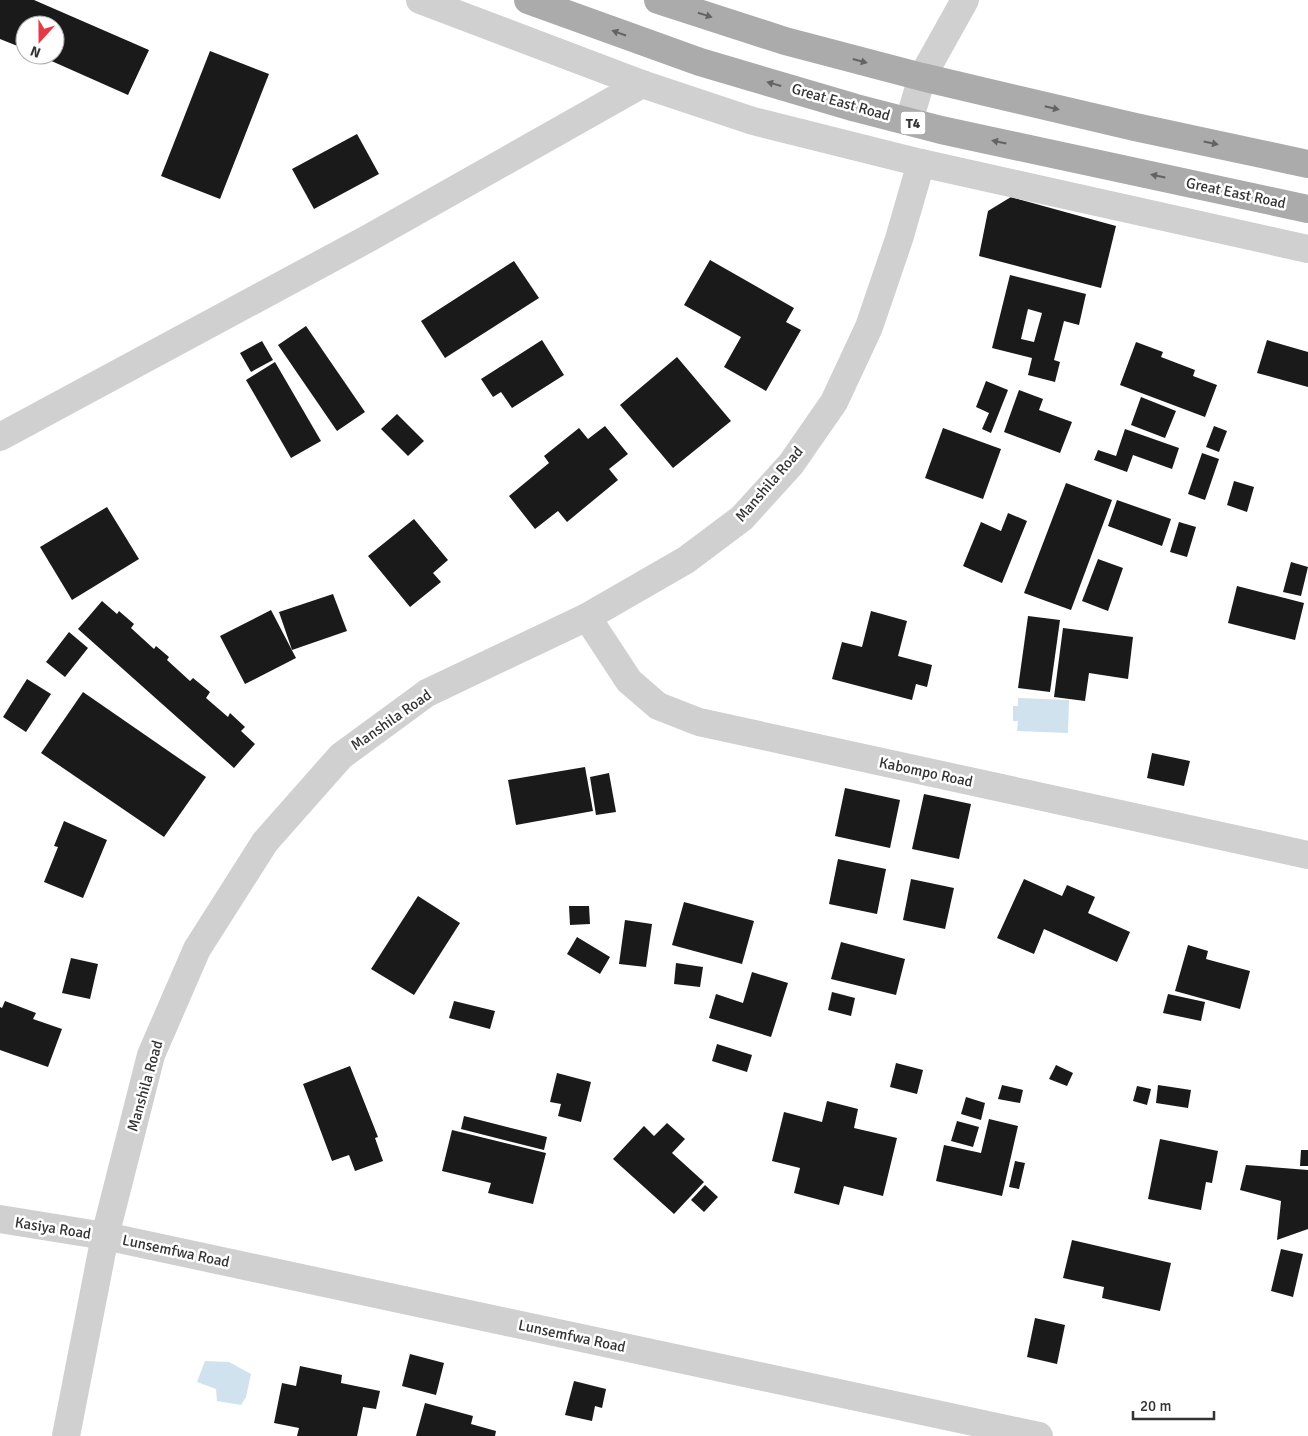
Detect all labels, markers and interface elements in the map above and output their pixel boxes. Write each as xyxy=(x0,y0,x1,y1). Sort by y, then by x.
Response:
one-way arrow xyxy=(697,12,712,19)
north arrow xyxy=(15,15,65,65)
one-way arrow xyxy=(612,29,627,37)
text: N xyxy=(28,42,43,61)
one-way arrow xyxy=(853,57,868,65)
one-way arrow xyxy=(766,79,781,87)
street label: Great East Road xyxy=(790,79,892,125)
one-way arrow xyxy=(1045,104,1060,112)
road number: T4 xyxy=(900,112,926,134)
one-way arrow xyxy=(991,138,1006,146)
one-way arrow xyxy=(1203,139,1218,147)
one-way arrow xyxy=(1150,172,1165,180)
street label: Great East Road xyxy=(1184,174,1288,212)
street label: Manshila Road xyxy=(731,443,807,525)
street label: Manshila Road xyxy=(347,686,435,754)
street label: Kabompo Road xyxy=(877,753,975,791)
street label: Manshila Road xyxy=(123,1038,167,1134)
street label: Kasiya Road xyxy=(14,1213,92,1243)
street label: Lunsemfwa Road xyxy=(121,1231,231,1271)
street label: Lunsemfwa Road xyxy=(517,1316,627,1356)
scale bar xyxy=(1133,1388,1214,1420)
text: 20 m xyxy=(1140,1397,1171,1415)

